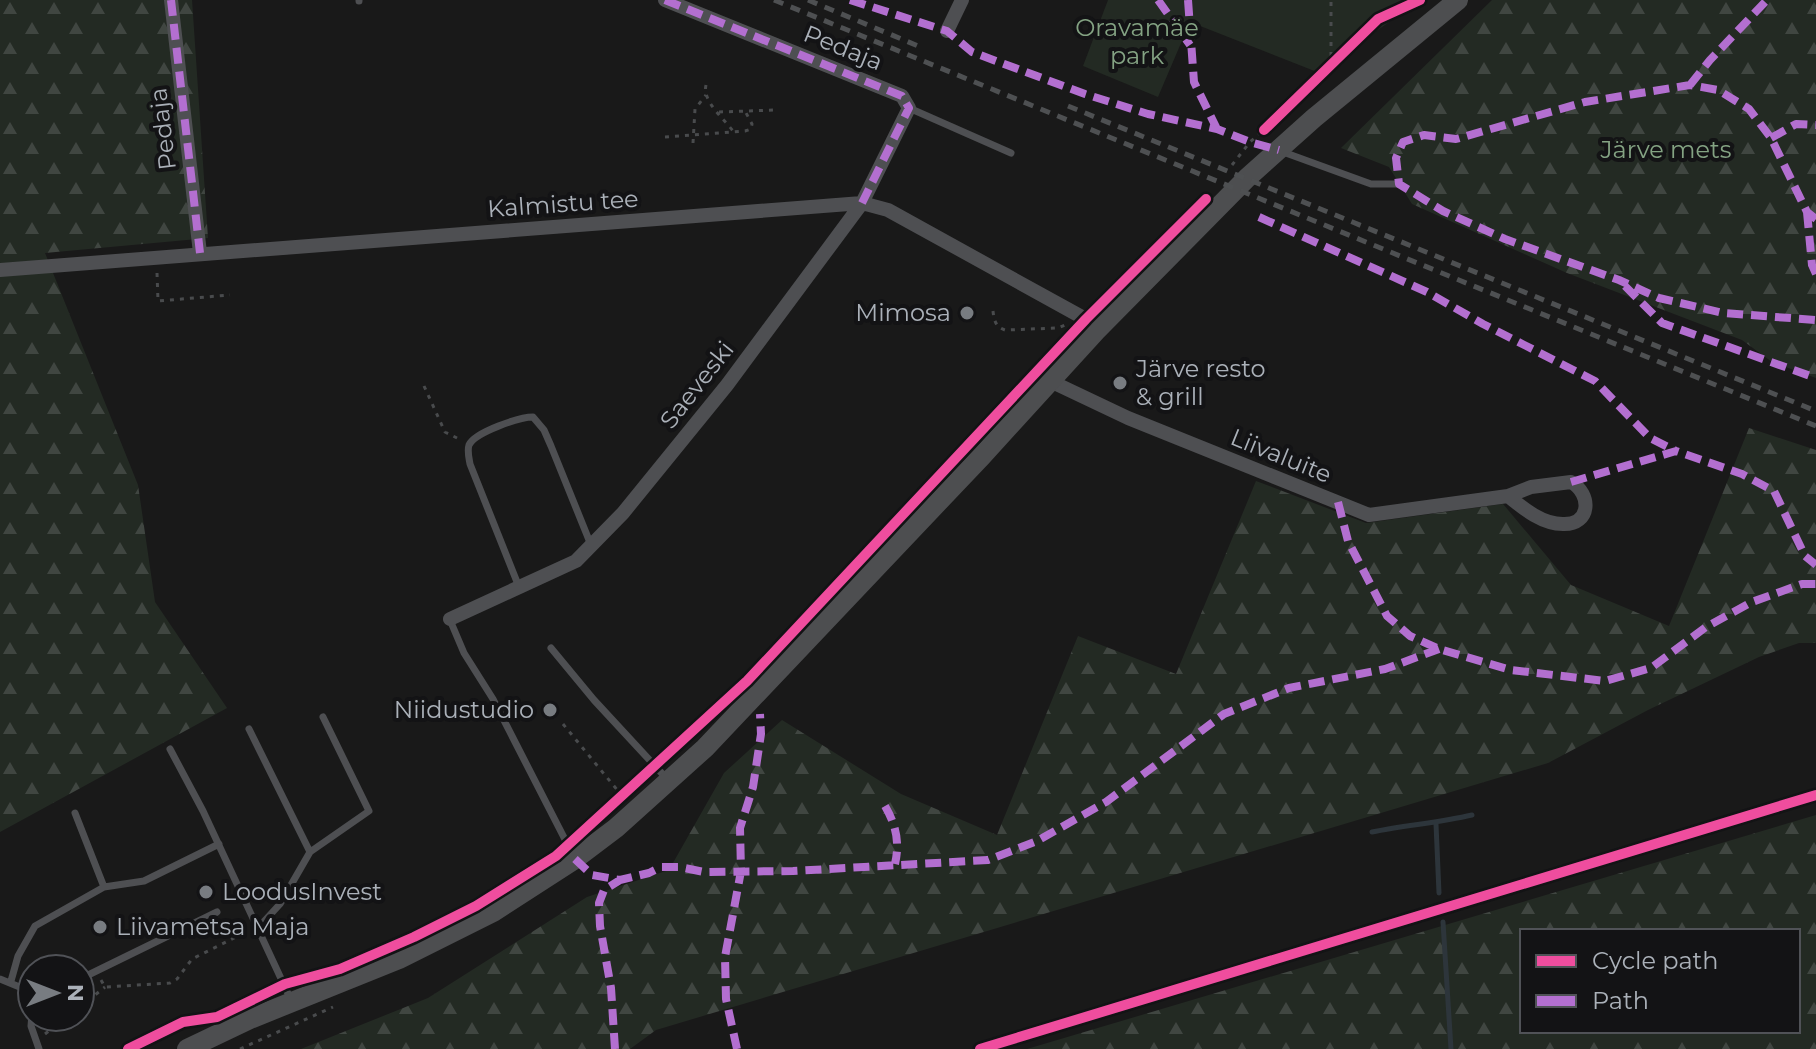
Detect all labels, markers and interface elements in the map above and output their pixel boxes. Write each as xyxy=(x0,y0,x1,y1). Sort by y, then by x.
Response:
park label: Oravamäe park xyxy=(1075,13,1199,70)
street label: Pedaja xyxy=(799,19,887,76)
street label: Pedaja xyxy=(143,86,182,172)
park label: Järve mets xyxy=(1599,135,1732,164)
street label: Kalmistu tee xyxy=(486,184,640,223)
place label: Mimosa xyxy=(855,298,951,327)
marker: Mimosa xyxy=(958,304,976,322)
street label: Saeveski xyxy=(654,335,740,434)
place label: Järve resto & grill xyxy=(1135,354,1265,411)
marker: Järve resto & grill xyxy=(1111,374,1129,392)
street label: Liivaluite xyxy=(1226,422,1336,489)
place label: Niidustudio xyxy=(394,695,534,724)
marker: Niidustudio xyxy=(541,701,559,719)
place label: LoodusInvest xyxy=(222,877,382,906)
marker: LoodusInvest xyxy=(197,883,215,901)
place label: Liivametsa Maja xyxy=(116,912,309,941)
marker: Liivametsa Maja xyxy=(91,918,109,936)
legend xyxy=(1520,929,1800,1033)
text: Cycle path xyxy=(1592,946,1719,975)
north arrow xyxy=(16,953,96,1033)
text: N xyxy=(62,984,89,1002)
text: Path xyxy=(1592,986,1649,1015)

